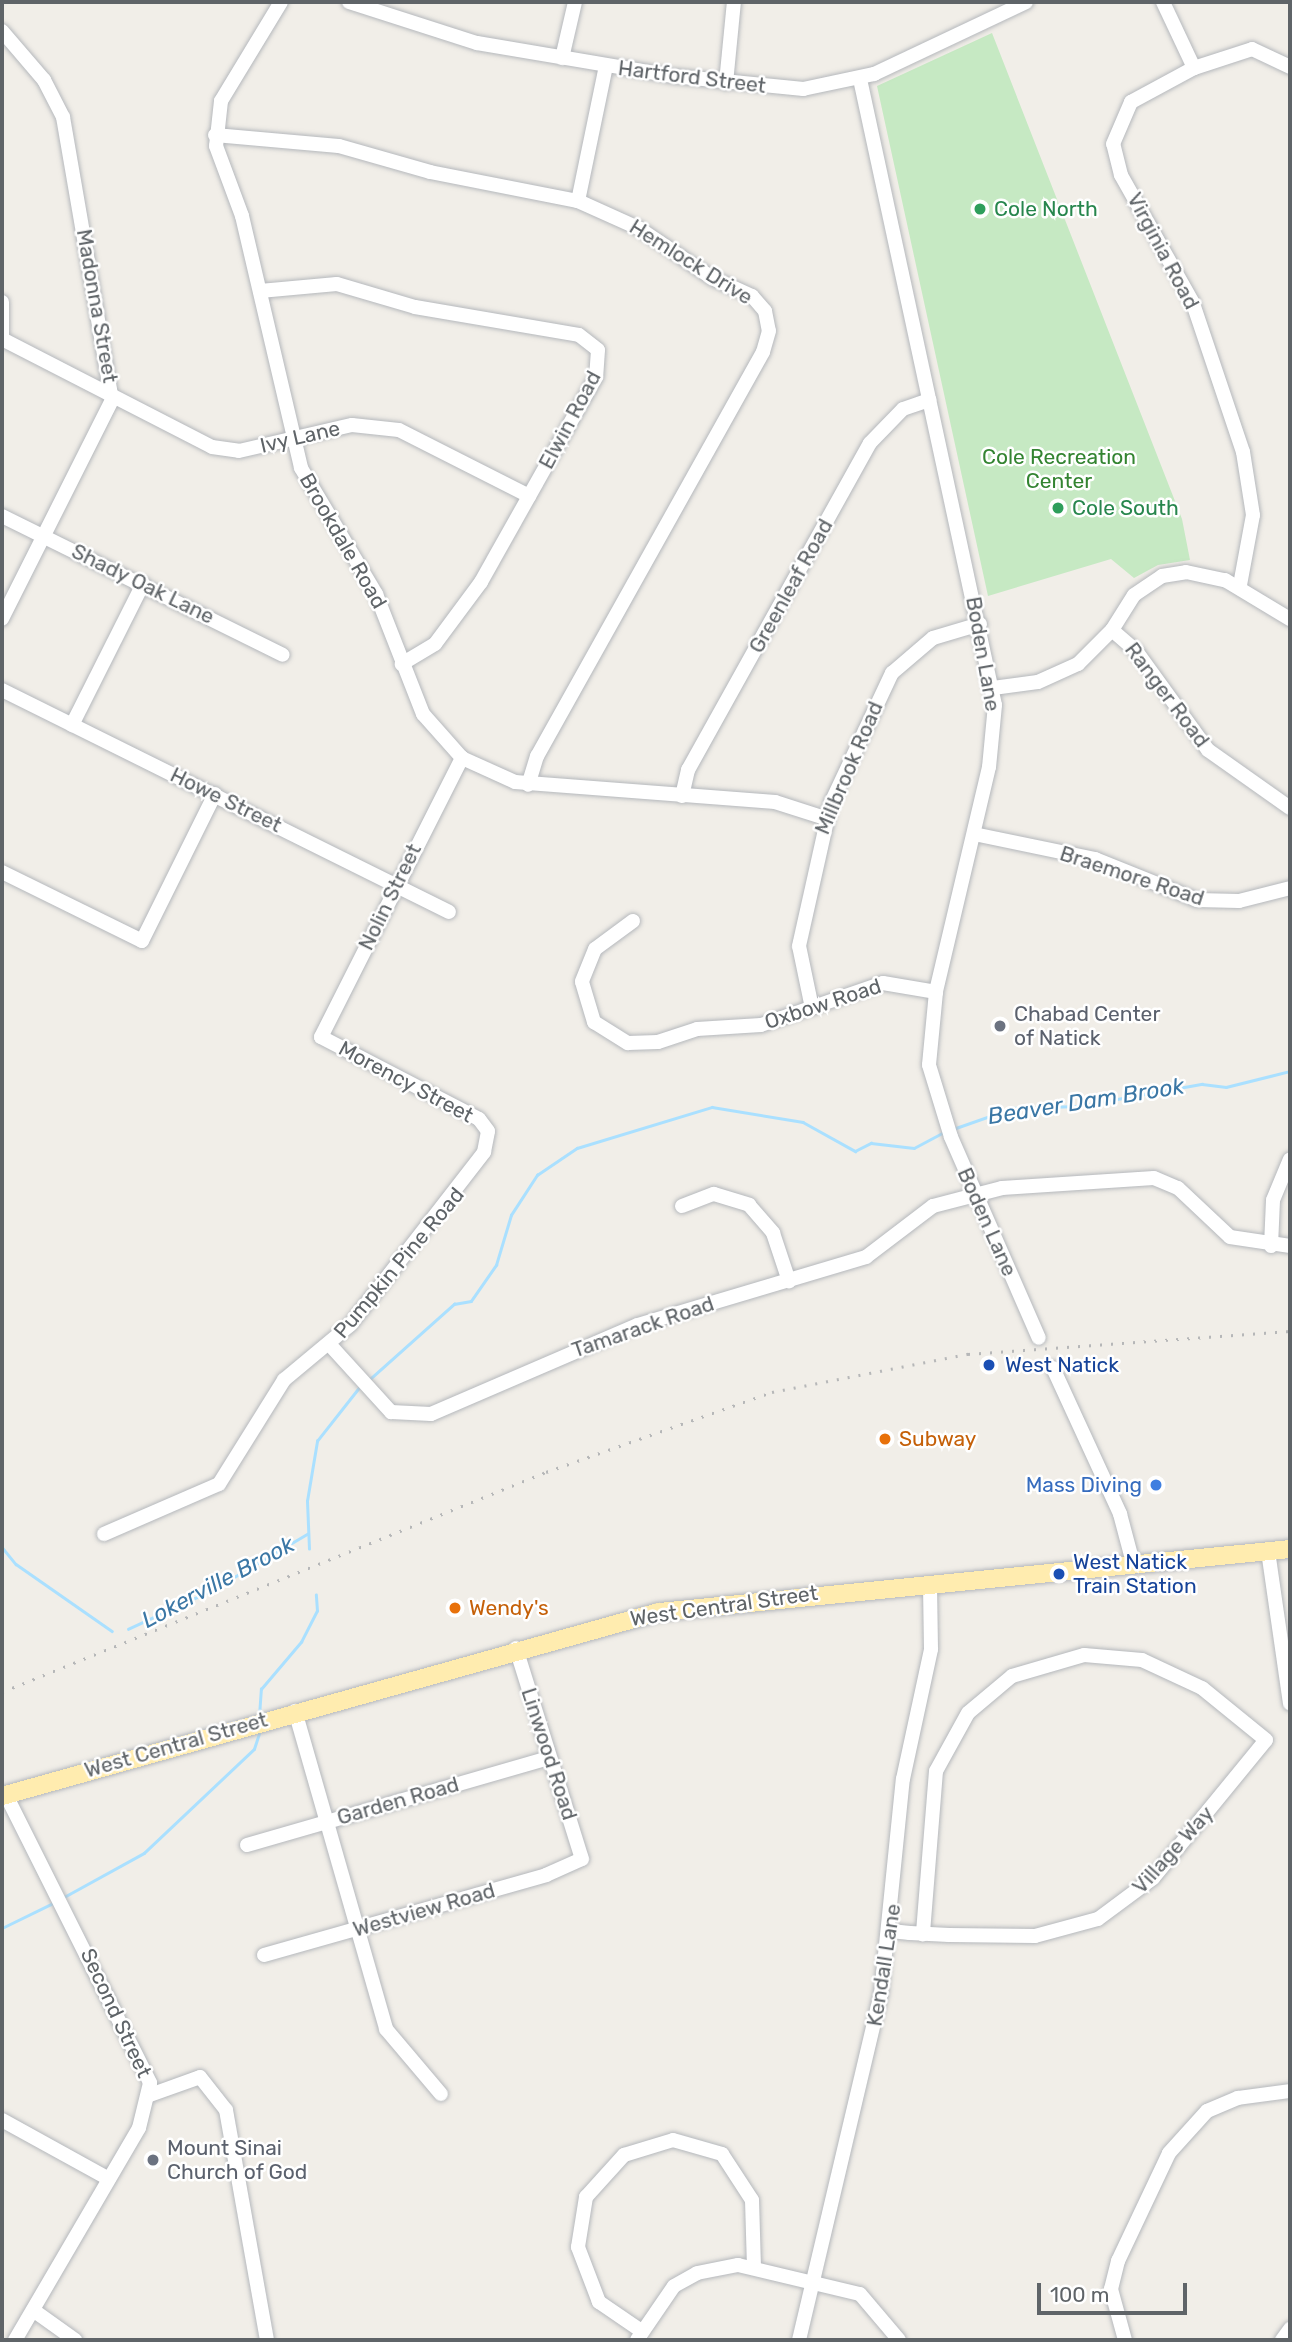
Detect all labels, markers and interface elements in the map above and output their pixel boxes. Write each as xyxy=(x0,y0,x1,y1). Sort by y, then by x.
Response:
street label: Hartford Street xyxy=(617,55,767,99)
street label: Virginia Road xyxy=(1122,188,1204,314)
place label: Cole North xyxy=(994,196,1098,222)
marker: Cole North xyxy=(972,201,988,217)
street label: Hemlock Drive xyxy=(625,214,757,310)
street label: Madonna Street xyxy=(71,227,123,385)
street label: Elwin Road xyxy=(534,367,606,473)
street label: Ivy Lane xyxy=(257,415,343,459)
park label: Cole Recreation Center xyxy=(982,444,1136,494)
street label: Brookdale Road xyxy=(294,469,392,613)
place label: Cole South xyxy=(1072,495,1179,521)
marker: Cole South xyxy=(1050,500,1066,516)
street label: Greenleaf Road xyxy=(744,514,838,658)
street label: Shady Oak Lane xyxy=(67,538,219,630)
street label: Boden Lane xyxy=(961,595,1005,713)
street label: Ranger Road xyxy=(1119,637,1215,753)
street label: Millbrook Road xyxy=(810,698,888,838)
street label: Howe Street xyxy=(166,762,286,838)
street label: Nolin Street xyxy=(353,840,427,954)
street label: Braemore Road xyxy=(1057,841,1207,911)
street label: Oxbow Road xyxy=(761,973,885,1035)
place label: Chabad Center of Natick xyxy=(1014,1001,1160,1051)
marker: Chabad Center of Natick xyxy=(992,1018,1008,1034)
street label: Morency Street xyxy=(334,1036,478,1128)
water label: Beaver Dam Brook xyxy=(985,1072,1187,1130)
street label: Boden Lane xyxy=(952,1164,1022,1280)
street label: Pumpkin Pine Road xyxy=(329,1182,469,1344)
street label: Tamarack Road xyxy=(569,1291,717,1363)
place label: West Natick xyxy=(1005,1352,1119,1378)
marker: West Natick xyxy=(979,1355,999,1375)
place label: Subway xyxy=(899,1426,976,1452)
marker: Subway xyxy=(877,1431,893,1447)
place label: Mass Diving xyxy=(1026,1472,1142,1498)
marker: Mass Diving xyxy=(1148,1477,1164,1493)
water label: Lokerville Brook xyxy=(137,1530,299,1634)
place label: West Natick Train Station xyxy=(1073,1549,1197,1599)
marker: West Natick Train Station xyxy=(1051,1566,1067,1582)
street label: West Central Street xyxy=(629,1580,819,1632)
place label: Wendy's xyxy=(469,1595,549,1621)
marker: Wendy's xyxy=(447,1600,463,1616)
street label: Linwood Road xyxy=(516,1685,582,1823)
street label: West Central Street xyxy=(82,1707,270,1783)
street label: Garden Road xyxy=(334,1772,462,1830)
street label: Village Way xyxy=(1127,1801,1219,1899)
street label: Westview Road xyxy=(350,1878,498,1942)
street label: Kendall Lane xyxy=(862,1902,906,2028)
street label: Second Street xyxy=(75,1944,157,2082)
place label: Mount Sinai Church of God xyxy=(167,2135,308,2185)
marker: Mount Sinai Church of God xyxy=(145,2152,161,2168)
scale bar xyxy=(1040,2268,1190,2312)
text: 100 m xyxy=(1050,2282,1109,2307)

